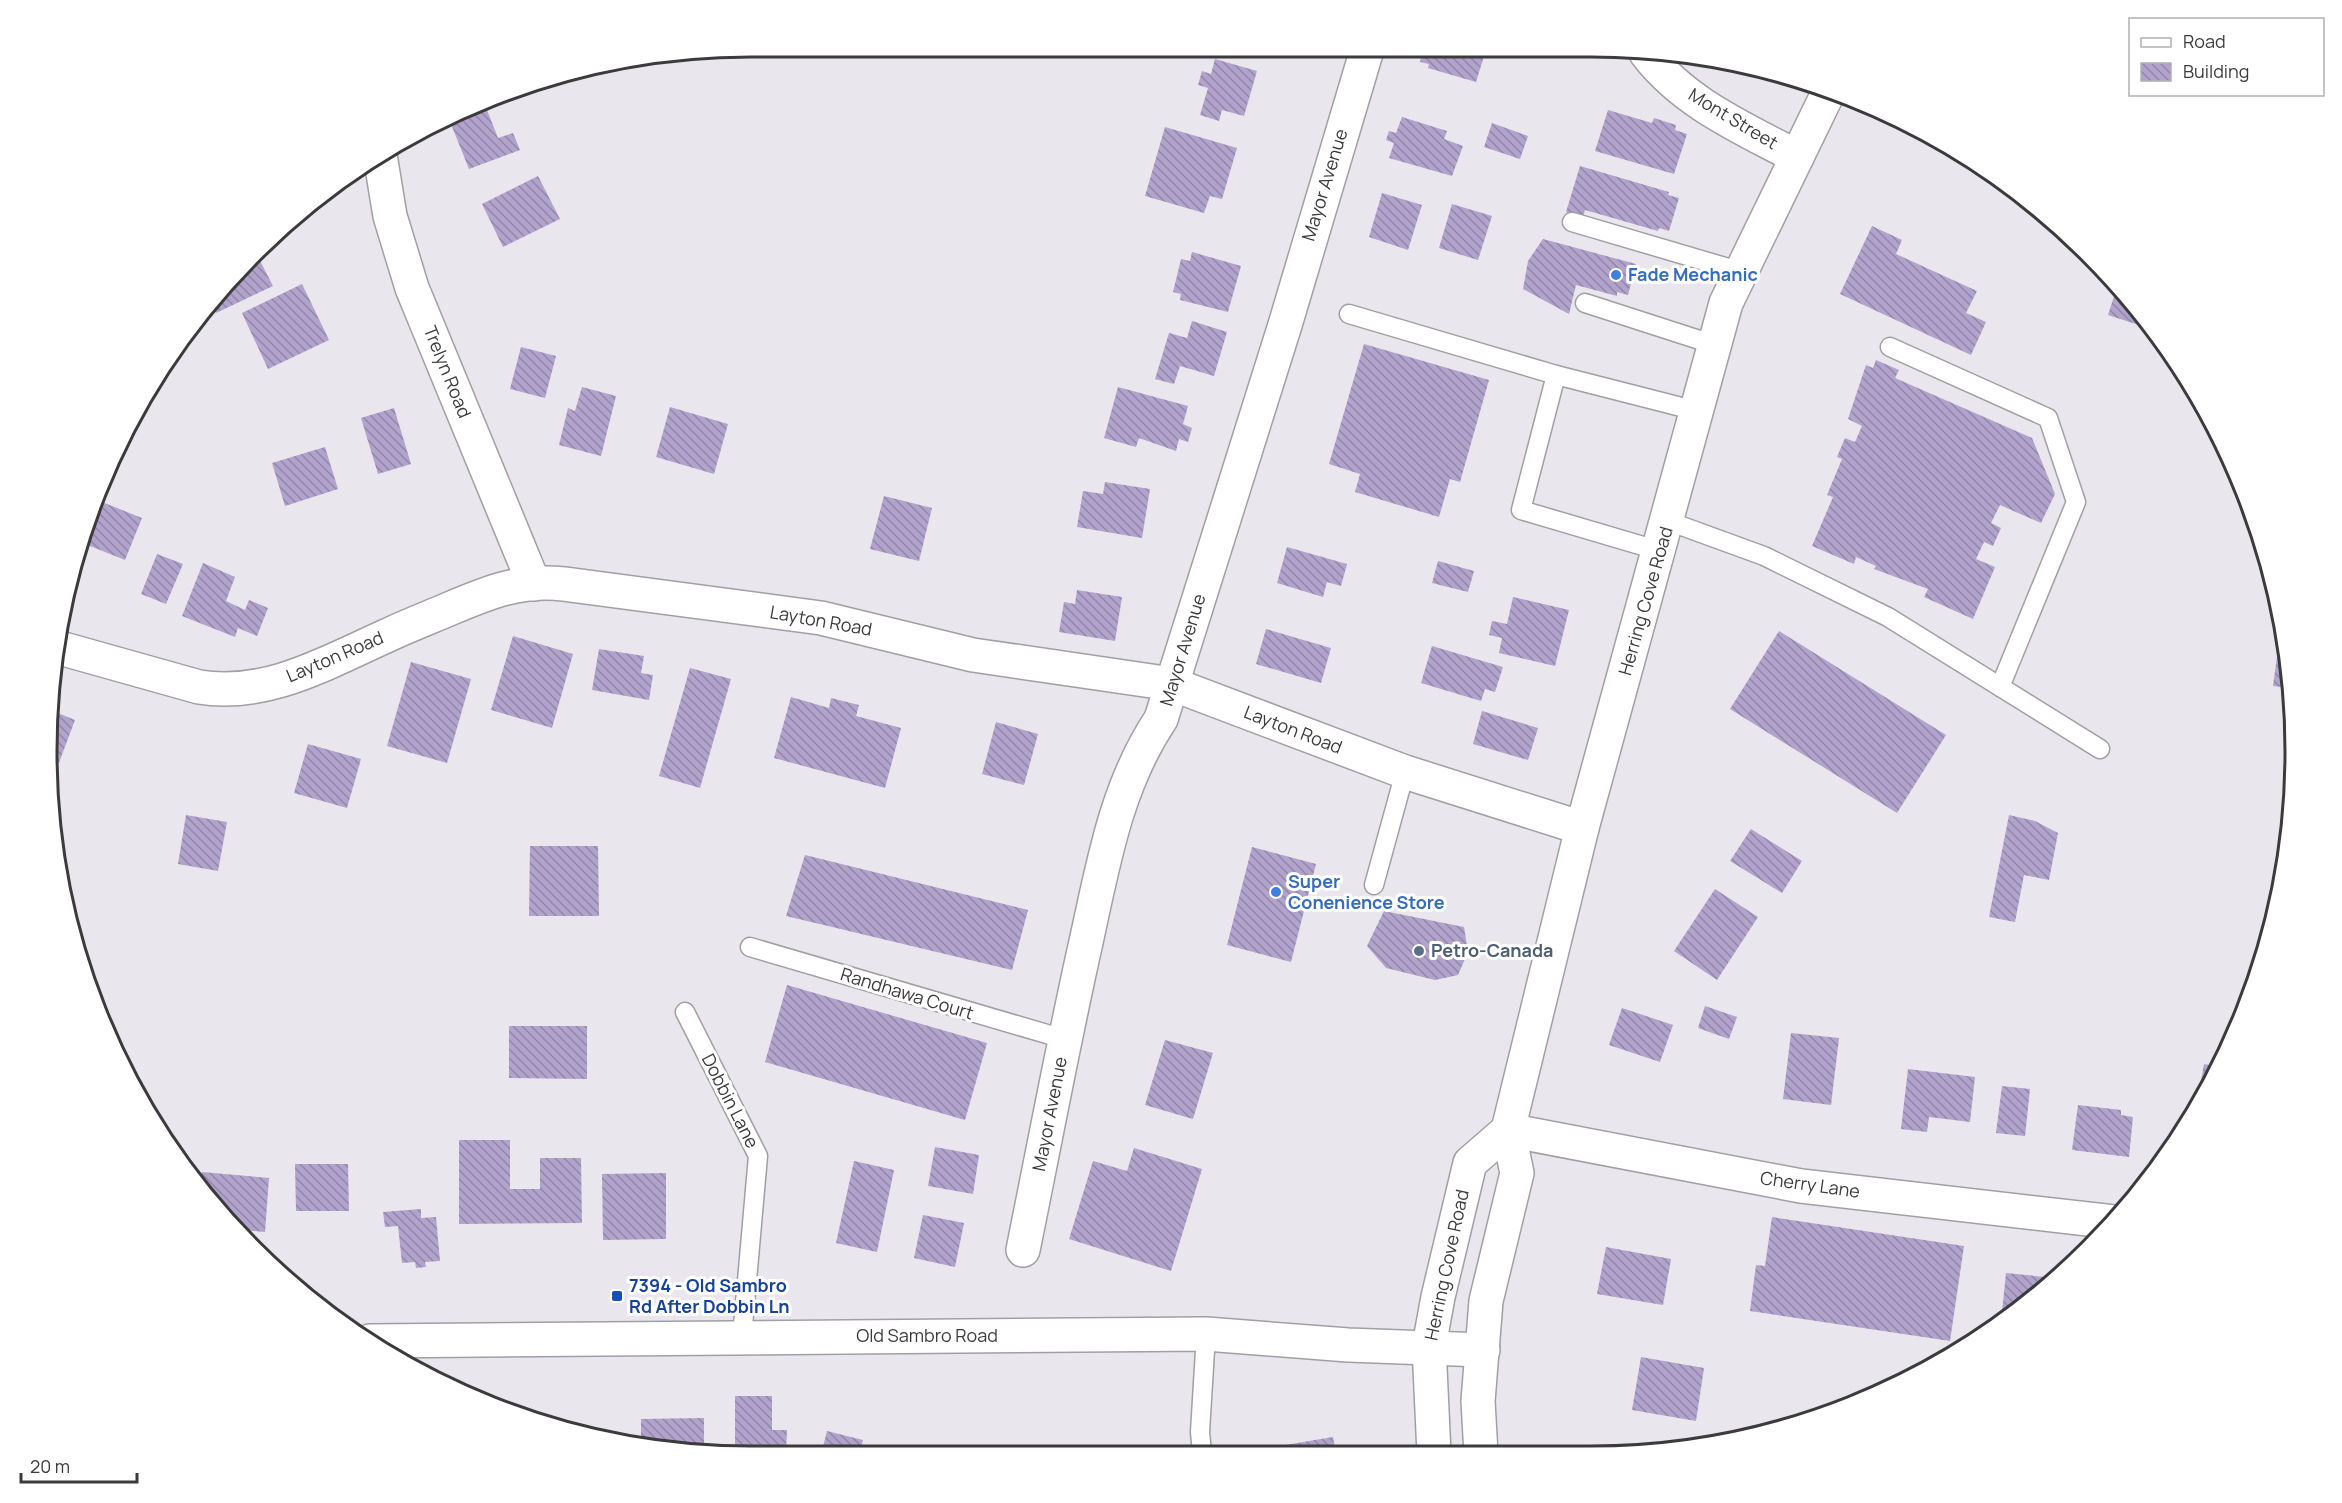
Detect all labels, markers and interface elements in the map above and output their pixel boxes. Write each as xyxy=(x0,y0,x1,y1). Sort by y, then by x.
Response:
legend xyxy=(2129,18,2324,96)
text: Road xyxy=(2183,29,2226,53)
text: Building xyxy=(2183,59,2249,83)
street label: Mont Street xyxy=(1684,82,1783,154)
street label: Mayor Avenue xyxy=(1296,126,1352,244)
place label: Fade Mechanic xyxy=(1628,262,1758,286)
marker: Fade Mechanic xyxy=(1609,268,1623,282)
street label: Trelyn Road xyxy=(419,322,477,421)
street label: Herring Cove Road xyxy=(1612,524,1678,678)
street label: Mayor Avenue xyxy=(1154,591,1210,709)
street label: Layton Road xyxy=(768,599,874,641)
street label: Layton Road xyxy=(282,625,387,687)
street label: Layton Road xyxy=(1241,699,1346,759)
place label: Super Conenience Store xyxy=(1288,869,1445,914)
marker: Super Conenience Store xyxy=(1269,885,1283,899)
place label: Petro-Canada xyxy=(1431,938,1553,962)
marker: Petro-Canada xyxy=(1412,944,1426,958)
street label: Randhawa Court xyxy=(838,961,977,1025)
street label: Dobbin Lane xyxy=(697,1049,765,1152)
street label: Mayor Avenue xyxy=(1026,1055,1072,1173)
street label: Cherry Lane xyxy=(1759,1165,1862,1203)
street label: Herring Cove Road xyxy=(1418,1187,1474,1342)
place label: 7394 - Old Sambro Rd After Dobbin Ln xyxy=(629,1273,790,1318)
marker: 7394 - Old Sambro Rd After Dobbin Ln xyxy=(610,1289,624,1303)
street label: Old Sambro Road xyxy=(856,1323,998,1347)
scale bar xyxy=(21,1446,136,1484)
text: 20 m xyxy=(30,1454,70,1478)

